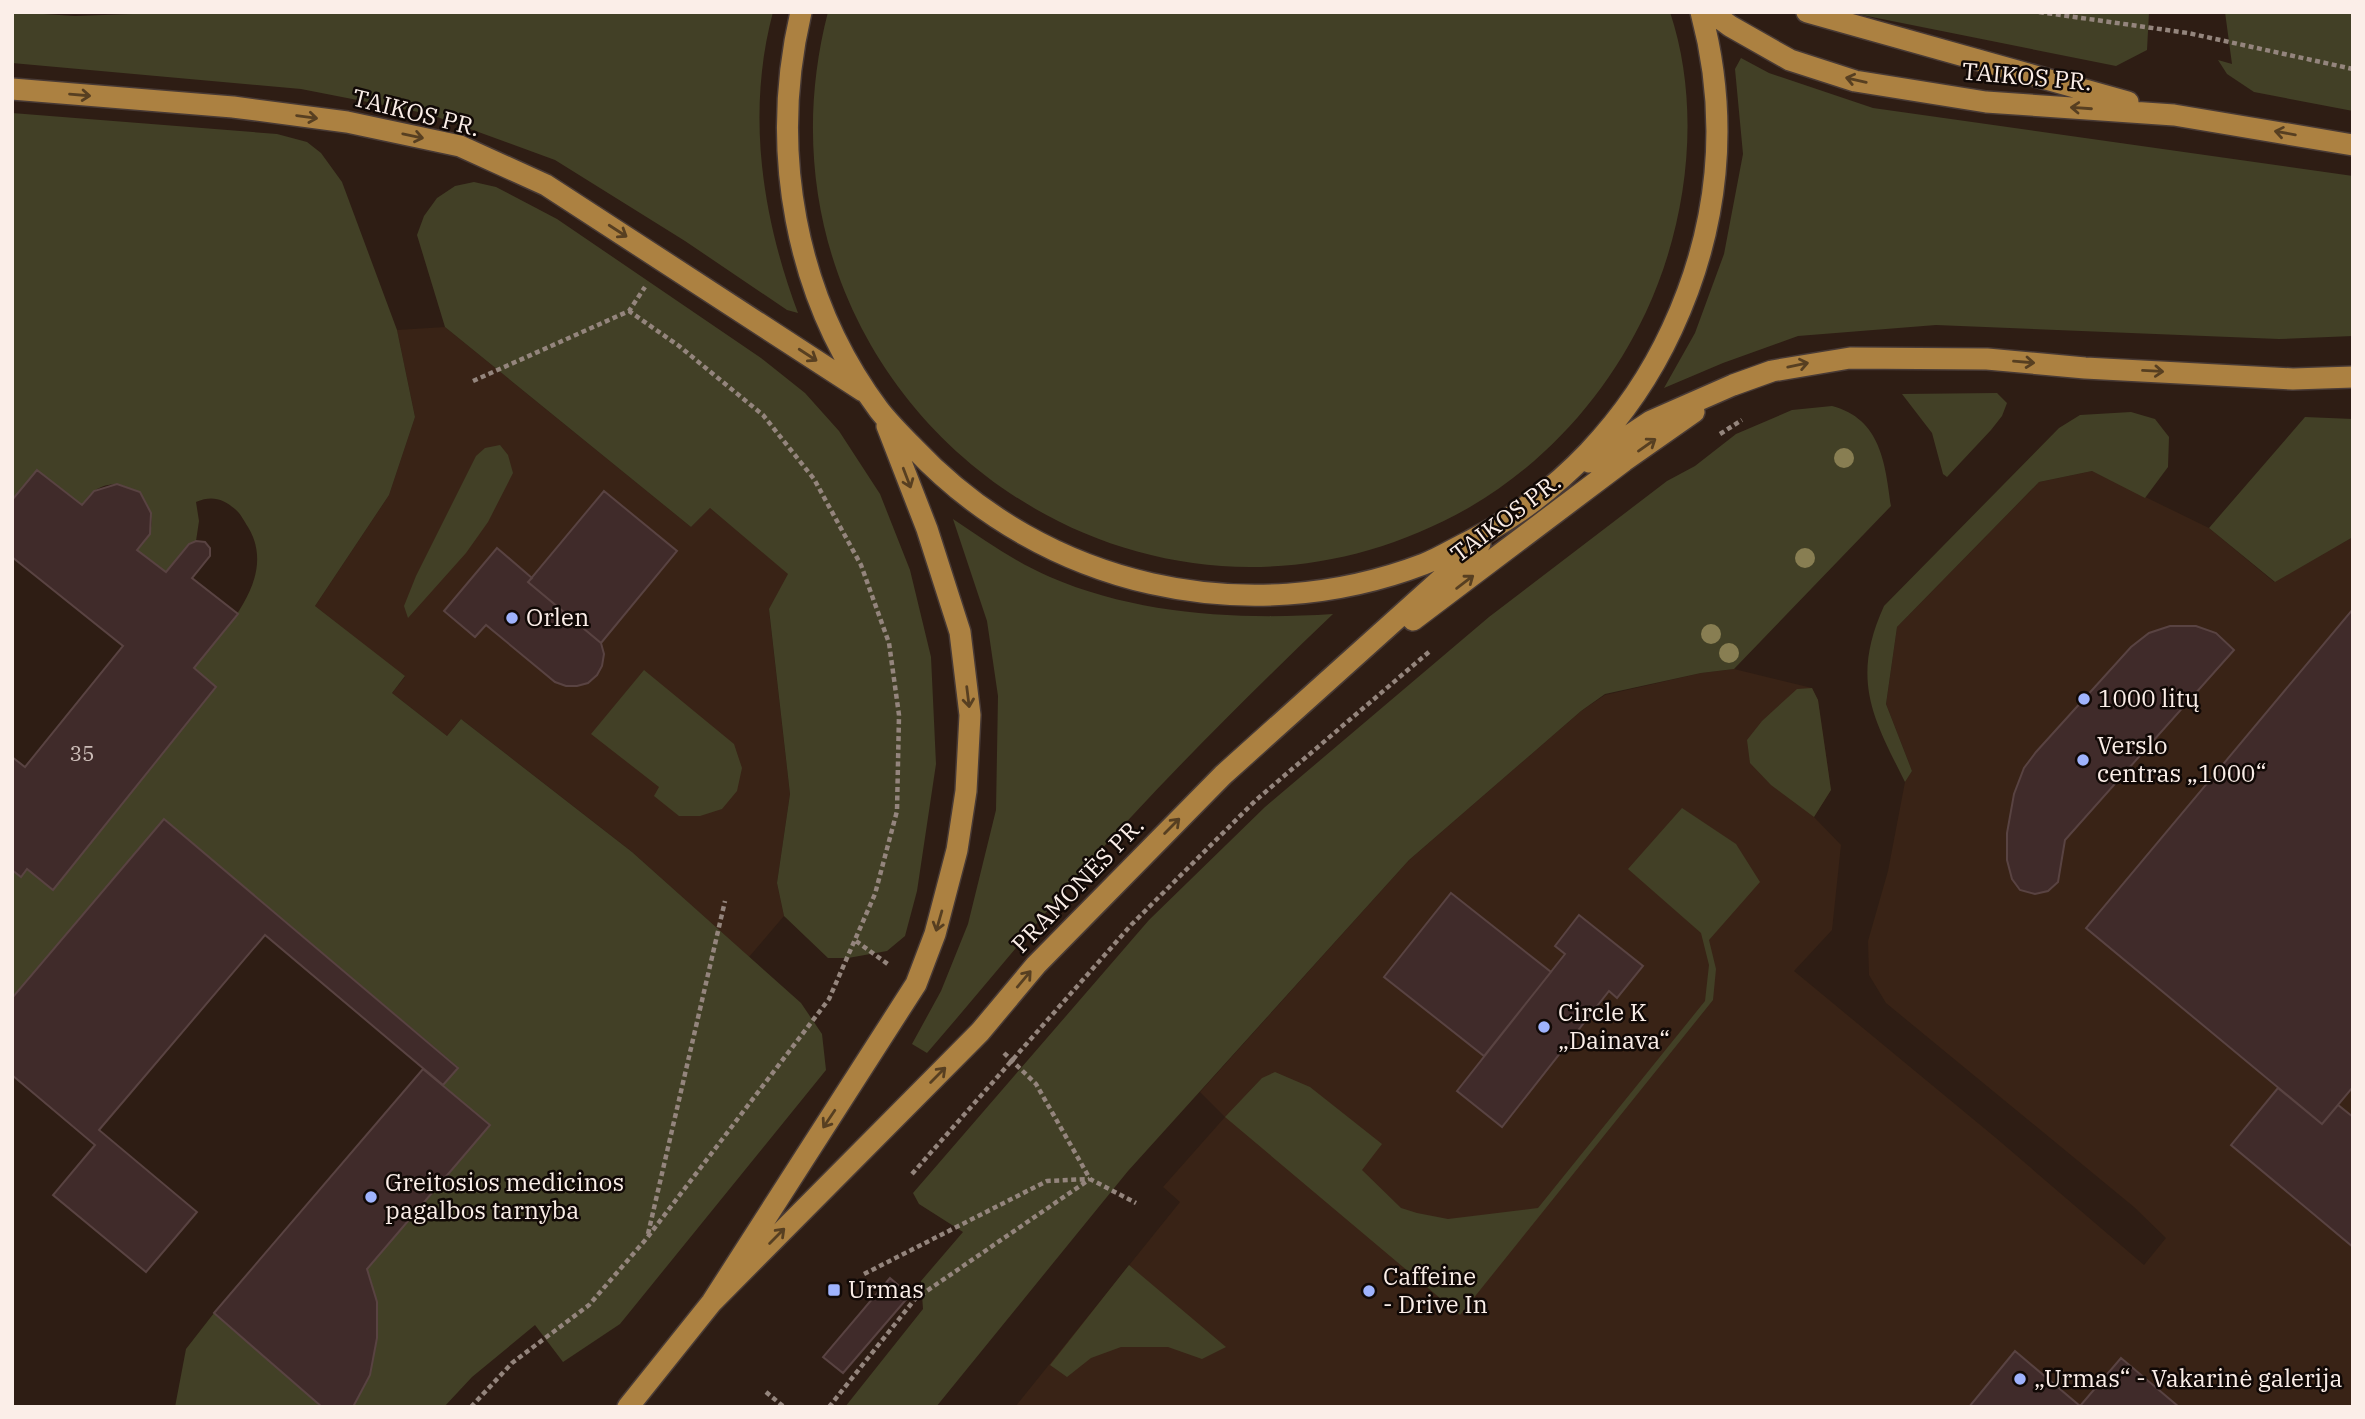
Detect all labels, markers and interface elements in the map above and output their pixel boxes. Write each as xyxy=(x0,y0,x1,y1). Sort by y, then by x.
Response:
street label: TAIKOS PR. xyxy=(1961,54,2093,98)
one-way arrow xyxy=(1845,73,1868,87)
street label: TAIKOS PR. xyxy=(349,81,483,143)
one-way arrow xyxy=(68,89,91,102)
one-way arrow xyxy=(2070,101,2093,114)
one-way arrow xyxy=(295,111,318,124)
one-way arrow xyxy=(2275,126,2297,139)
one-way arrow xyxy=(401,130,424,144)
one-way arrow xyxy=(607,225,627,239)
one-way arrow xyxy=(798,349,818,363)
one-way arrow xyxy=(2013,356,2035,369)
one-way arrow xyxy=(1786,358,1809,372)
one-way arrow xyxy=(2142,365,2164,378)
one-way arrow xyxy=(1637,438,1656,452)
street label: TAIKOS PR. xyxy=(1444,465,1567,569)
one-way arrow xyxy=(902,467,915,489)
one-way arrow xyxy=(1456,574,1474,589)
place label: Orlen xyxy=(526,601,589,633)
marker: Orlen xyxy=(504,610,520,626)
place label: 1000 litų xyxy=(2098,682,2199,714)
one-way arrow xyxy=(961,685,974,708)
marker: 1000 litų xyxy=(2076,691,2092,707)
place label: Verslo centras „1000“ xyxy=(2097,729,2267,789)
house number: 35 xyxy=(69,739,95,767)
marker: Verslo centras „1000“ xyxy=(2075,752,2091,768)
street label: PRAMONĖS PR. xyxy=(1004,809,1151,959)
one-way arrow xyxy=(1163,817,1180,834)
one-way arrow xyxy=(931,910,944,932)
one-way arrow xyxy=(1016,971,1032,989)
place label: Circle K „Dainava“ xyxy=(1558,996,1670,1056)
marker: Circle K „Dainava“ xyxy=(1536,1019,1552,1035)
one-way arrow xyxy=(929,1066,946,1083)
one-way arrow xyxy=(821,1108,835,1128)
place label: Greitosios medicinos pagalbos tarnyba xyxy=(385,1166,624,1226)
marker: Greitosios medicinos pagalbos tarnyba xyxy=(363,1189,379,1205)
one-way arrow xyxy=(769,1228,786,1245)
place label: Caffeine - Drive In xyxy=(1383,1260,1488,1320)
place label: Urmas xyxy=(848,1273,924,1305)
marker: Urmas xyxy=(826,1282,842,1298)
marker: Caffeine - Drive In xyxy=(1361,1283,1377,1299)
place label: „Urmas“ - Vakarinė galerija xyxy=(2034,1362,2343,1394)
marker: „Urmas“ - Vakarinė galerija xyxy=(2012,1371,2028,1387)

